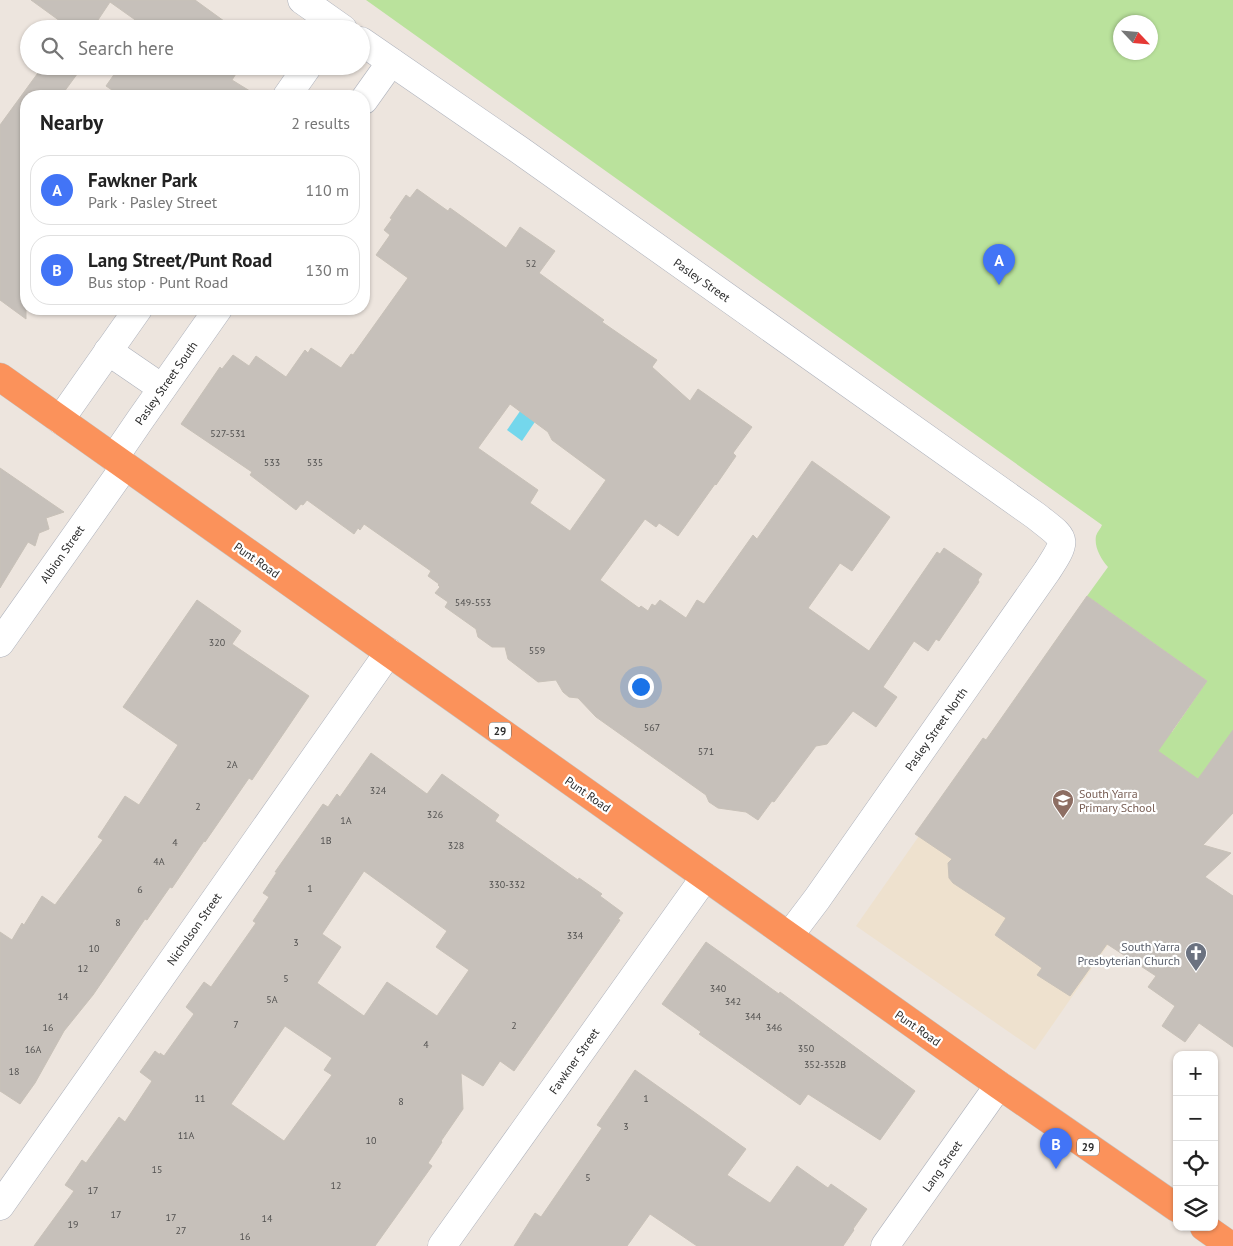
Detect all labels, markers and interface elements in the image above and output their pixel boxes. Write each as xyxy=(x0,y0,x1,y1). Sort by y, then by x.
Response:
north arrow xyxy=(1113,15,1158,60)
search box xyxy=(20,20,370,75)
icon: search xyxy=(38,34,66,62)
text: Search here xyxy=(78,36,174,60)
text: Nearby xyxy=(40,109,103,136)
text: 2 results xyxy=(291,113,350,133)
text: Fawkner Park xyxy=(88,168,197,192)
text: A xyxy=(52,180,62,200)
text: 110 m xyxy=(306,180,349,200)
text: Park · Pasley Street xyxy=(88,192,217,212)
pin: A xyxy=(983,244,1015,285)
text: Lang Street/Punt Road xyxy=(88,248,272,272)
street label: Pasley Street xyxy=(671,255,733,305)
house number: 52 xyxy=(526,257,536,270)
text: B xyxy=(52,260,62,280)
text: 130 m xyxy=(306,260,349,280)
text: Bus stop · Punt Road xyxy=(88,272,228,292)
street label: Pasley Street South xyxy=(132,338,200,428)
house number: 527-531 xyxy=(210,427,246,440)
house number: 533 xyxy=(264,456,280,469)
house number: 535 xyxy=(307,456,323,469)
street label: Albion Street xyxy=(37,522,87,586)
street label: Punt Road xyxy=(231,539,283,581)
house number: 549-553 xyxy=(455,596,491,609)
house number: 320 xyxy=(209,636,226,649)
house number: 559 xyxy=(529,644,545,657)
your location xyxy=(628,674,654,700)
street label: Pasley Street North xyxy=(902,684,970,774)
house number: 567 xyxy=(644,721,660,734)
road number: 29 xyxy=(489,722,511,739)
house number: 571 xyxy=(698,745,714,758)
house number: 2A xyxy=(226,758,238,771)
street label: Punt Road xyxy=(562,773,614,815)
house number: 324 xyxy=(370,784,387,797)
place label: South Yarra Primary School xyxy=(1079,786,1156,815)
school or university icon: South Yarra Primary School xyxy=(1051,788,1075,819)
house number: 2 xyxy=(195,800,201,813)
house number: 326 xyxy=(427,808,443,821)
house number: 1A xyxy=(340,814,352,827)
house number: 1B xyxy=(320,834,332,847)
house number: 4 xyxy=(172,836,178,849)
house number: 328 xyxy=(448,839,464,852)
house number: 4A xyxy=(153,855,165,868)
house number: 330-332 xyxy=(489,878,525,891)
house number: 1 xyxy=(307,882,313,895)
house number: 6 xyxy=(137,883,143,896)
street label: Nicholson Street xyxy=(163,890,225,968)
house number: 8 xyxy=(115,916,121,929)
house number: 334 xyxy=(567,929,584,942)
house number: 3 xyxy=(293,936,299,949)
place label: South Yarra Presbyterian Church xyxy=(1078,939,1180,968)
church icon: South Yarra Presbyterian Church xyxy=(1184,941,1208,972)
house number: 10 xyxy=(89,942,100,955)
house number: 12 xyxy=(78,962,88,975)
house number: 5 xyxy=(283,972,289,985)
house number: 340 xyxy=(710,982,727,995)
house number: 14 xyxy=(58,990,69,1003)
house number: 5A xyxy=(266,993,278,1006)
house number: 342 xyxy=(725,995,741,1008)
street label: Punt Road xyxy=(892,1007,944,1049)
house number: 344 xyxy=(745,1010,762,1023)
house number: 7 xyxy=(233,1018,239,1031)
house number: 2 xyxy=(511,1019,517,1032)
house number: 16 xyxy=(43,1021,53,1034)
house number: 346 xyxy=(766,1021,782,1034)
street label: Fawkner Street xyxy=(546,1025,602,1097)
house number: 4 xyxy=(423,1038,429,1051)
house number: 350 xyxy=(798,1042,815,1055)
house number: 16A xyxy=(25,1043,42,1056)
map controls xyxy=(1173,1051,1218,1231)
button: + xyxy=(1173,1051,1218,1096)
house number: 352-352B xyxy=(804,1058,846,1071)
house number: 18 xyxy=(9,1065,19,1078)
house number: 11 xyxy=(195,1092,205,1105)
house number: 1 xyxy=(643,1092,649,1105)
house number: 8 xyxy=(398,1095,404,1108)
button: − xyxy=(1173,1096,1218,1141)
house number: 3 xyxy=(623,1120,629,1133)
pin: B xyxy=(1040,1128,1072,1169)
house number: 11A xyxy=(178,1129,195,1142)
house number: 10 xyxy=(366,1134,377,1147)
street label: Lang Street xyxy=(919,1138,965,1194)
road number: 29 xyxy=(1077,1138,1099,1156)
button: locate xyxy=(1173,1141,1218,1186)
house number: 15 xyxy=(152,1163,162,1176)
house number: 5 xyxy=(585,1171,591,1184)
house number: 12 xyxy=(331,1179,341,1192)
house number: 17 xyxy=(88,1184,98,1197)
button: layers xyxy=(1173,1186,1218,1231)
house number: 17 xyxy=(111,1208,121,1221)
house number: 17 xyxy=(166,1211,176,1224)
house number: 14 xyxy=(262,1212,273,1225)
house number: 19 xyxy=(68,1218,78,1231)
house number: 27 xyxy=(176,1224,186,1237)
house number: 16 xyxy=(240,1230,250,1243)

